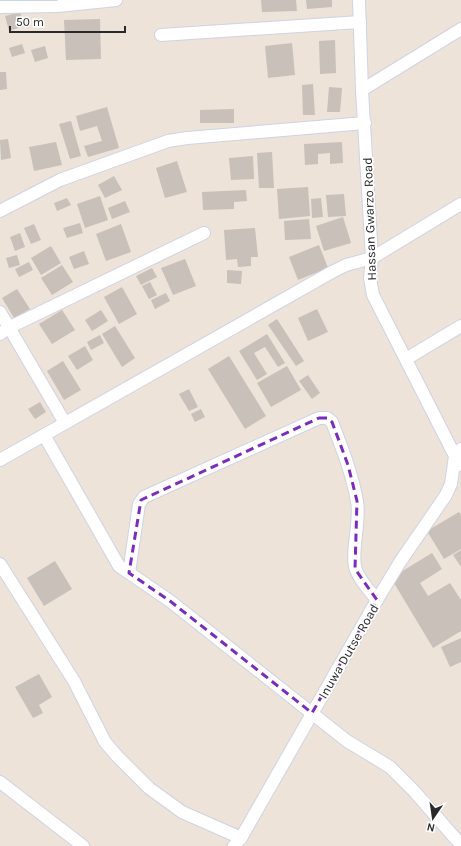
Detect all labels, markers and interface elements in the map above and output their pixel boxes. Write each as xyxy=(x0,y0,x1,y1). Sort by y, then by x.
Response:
scale bar xyxy=(10,8,125,34)
text: 50 m xyxy=(16,15,44,29)
street label: Hassan Gwarzo Road xyxy=(360,157,379,281)
street label: Inuwa Dutse Road xyxy=(315,601,382,701)
north arrow xyxy=(413,798,453,838)
text: N xyxy=(426,820,436,834)

